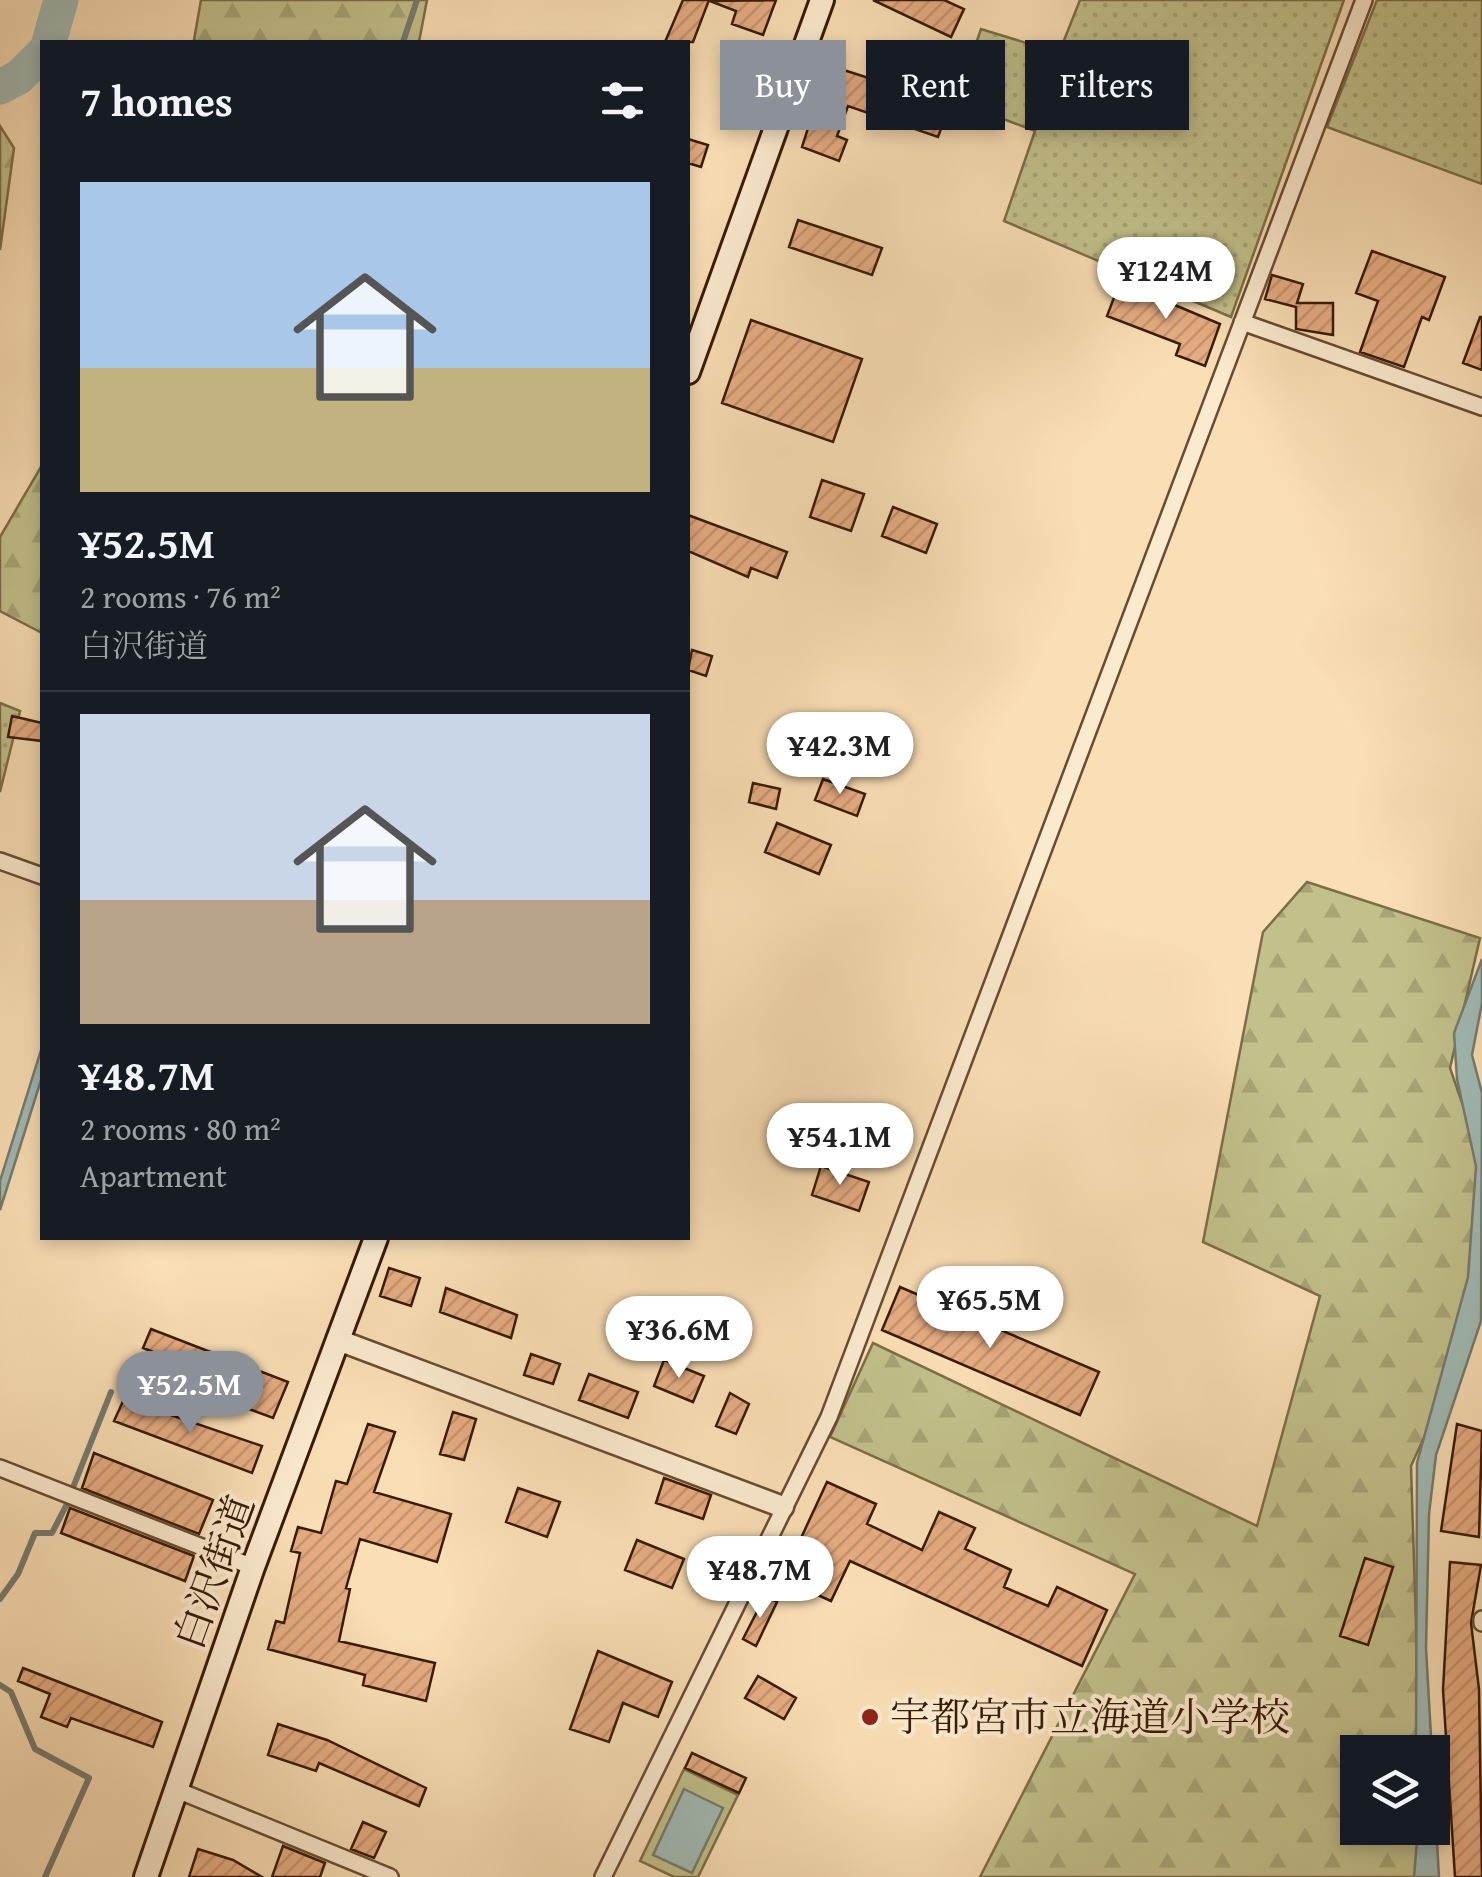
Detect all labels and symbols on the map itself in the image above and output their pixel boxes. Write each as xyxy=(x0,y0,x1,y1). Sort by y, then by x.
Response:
pin: ¥124M xyxy=(1096,237,1236,322)
pin: ¥42.3M xyxy=(759,712,921,797)
pin: ¥54.1M xyxy=(759,1103,921,1188)
pin: ¥65.5M xyxy=(909,1266,1071,1351)
pin: ¥36.6M xyxy=(598,1296,760,1381)
pin: ¥52.5M xyxy=(109,1351,271,1436)
street label: 白沢街道 xyxy=(158,1487,269,1657)
pin: ¥48.7M xyxy=(679,1536,841,1621)
place label: 宇都宮市立海道小学校 xyxy=(890,1687,1290,1746)
marker: 宇都宮市立海道小学校 xyxy=(859,1706,881,1728)

